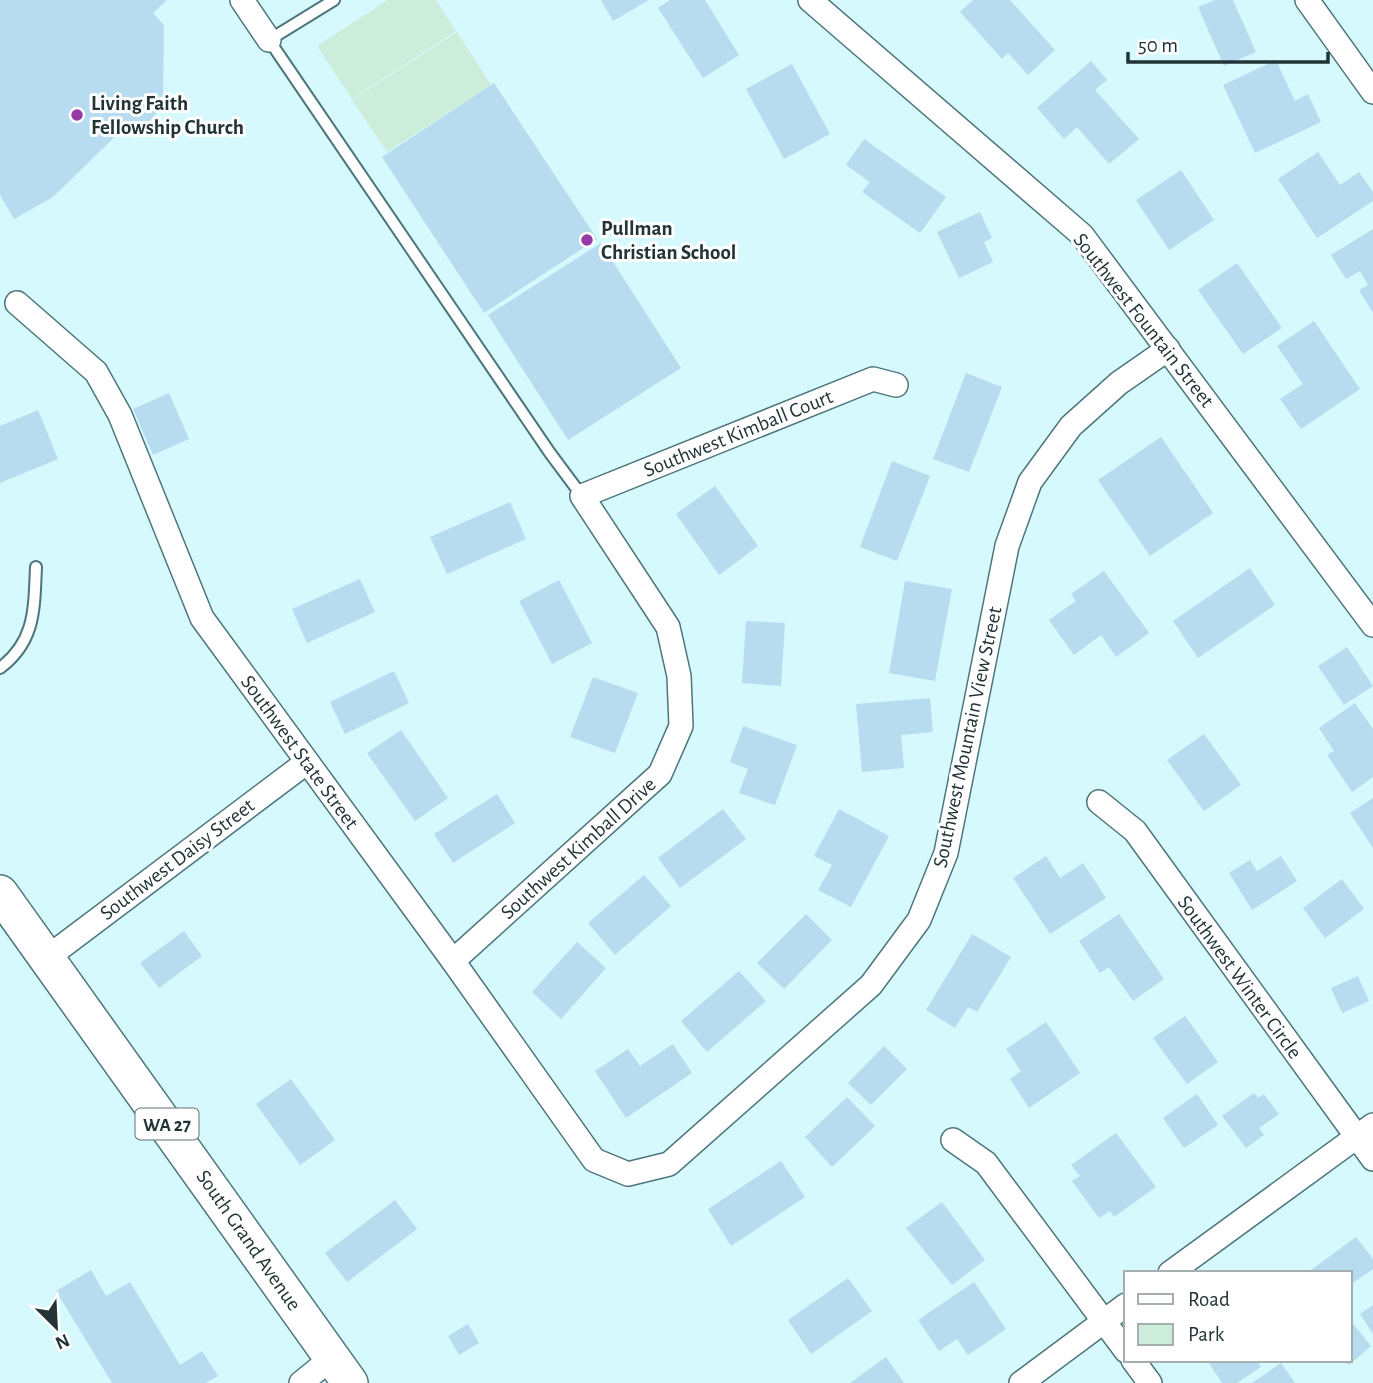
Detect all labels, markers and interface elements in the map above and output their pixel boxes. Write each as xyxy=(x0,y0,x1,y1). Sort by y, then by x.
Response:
scale bar xyxy=(1128,21,1328,65)
text: 50 m xyxy=(1138,35,1178,56)
place label: Living Faith Fellowship Church xyxy=(91,93,244,138)
marker: Living Faith Fellowship Church xyxy=(69,107,85,123)
place label: Pullman Christian School xyxy=(601,218,736,263)
street label: Southwest Fountain Street xyxy=(1069,229,1218,411)
marker: Pullman Christian School xyxy=(579,232,595,248)
street label: Southwest Kimball Court xyxy=(641,386,836,481)
street label: Southwest Mountain View Street xyxy=(930,604,1006,870)
street label: Southwest State Street xyxy=(237,671,362,833)
street label: Southwest Kimball Drive xyxy=(497,773,660,923)
street label: Southwest Daisy Street xyxy=(96,795,259,924)
street label: Southwest Winter Circle xyxy=(1174,892,1306,1063)
road number: WA 27 xyxy=(136,1108,198,1140)
street label: South Grand Avenue xyxy=(192,1166,305,1314)
legend xyxy=(1124,1271,1352,1362)
text: Road xyxy=(1188,1289,1230,1310)
north arrow xyxy=(21,1292,91,1362)
text: Park xyxy=(1188,1324,1225,1345)
text: N xyxy=(52,1330,72,1353)

